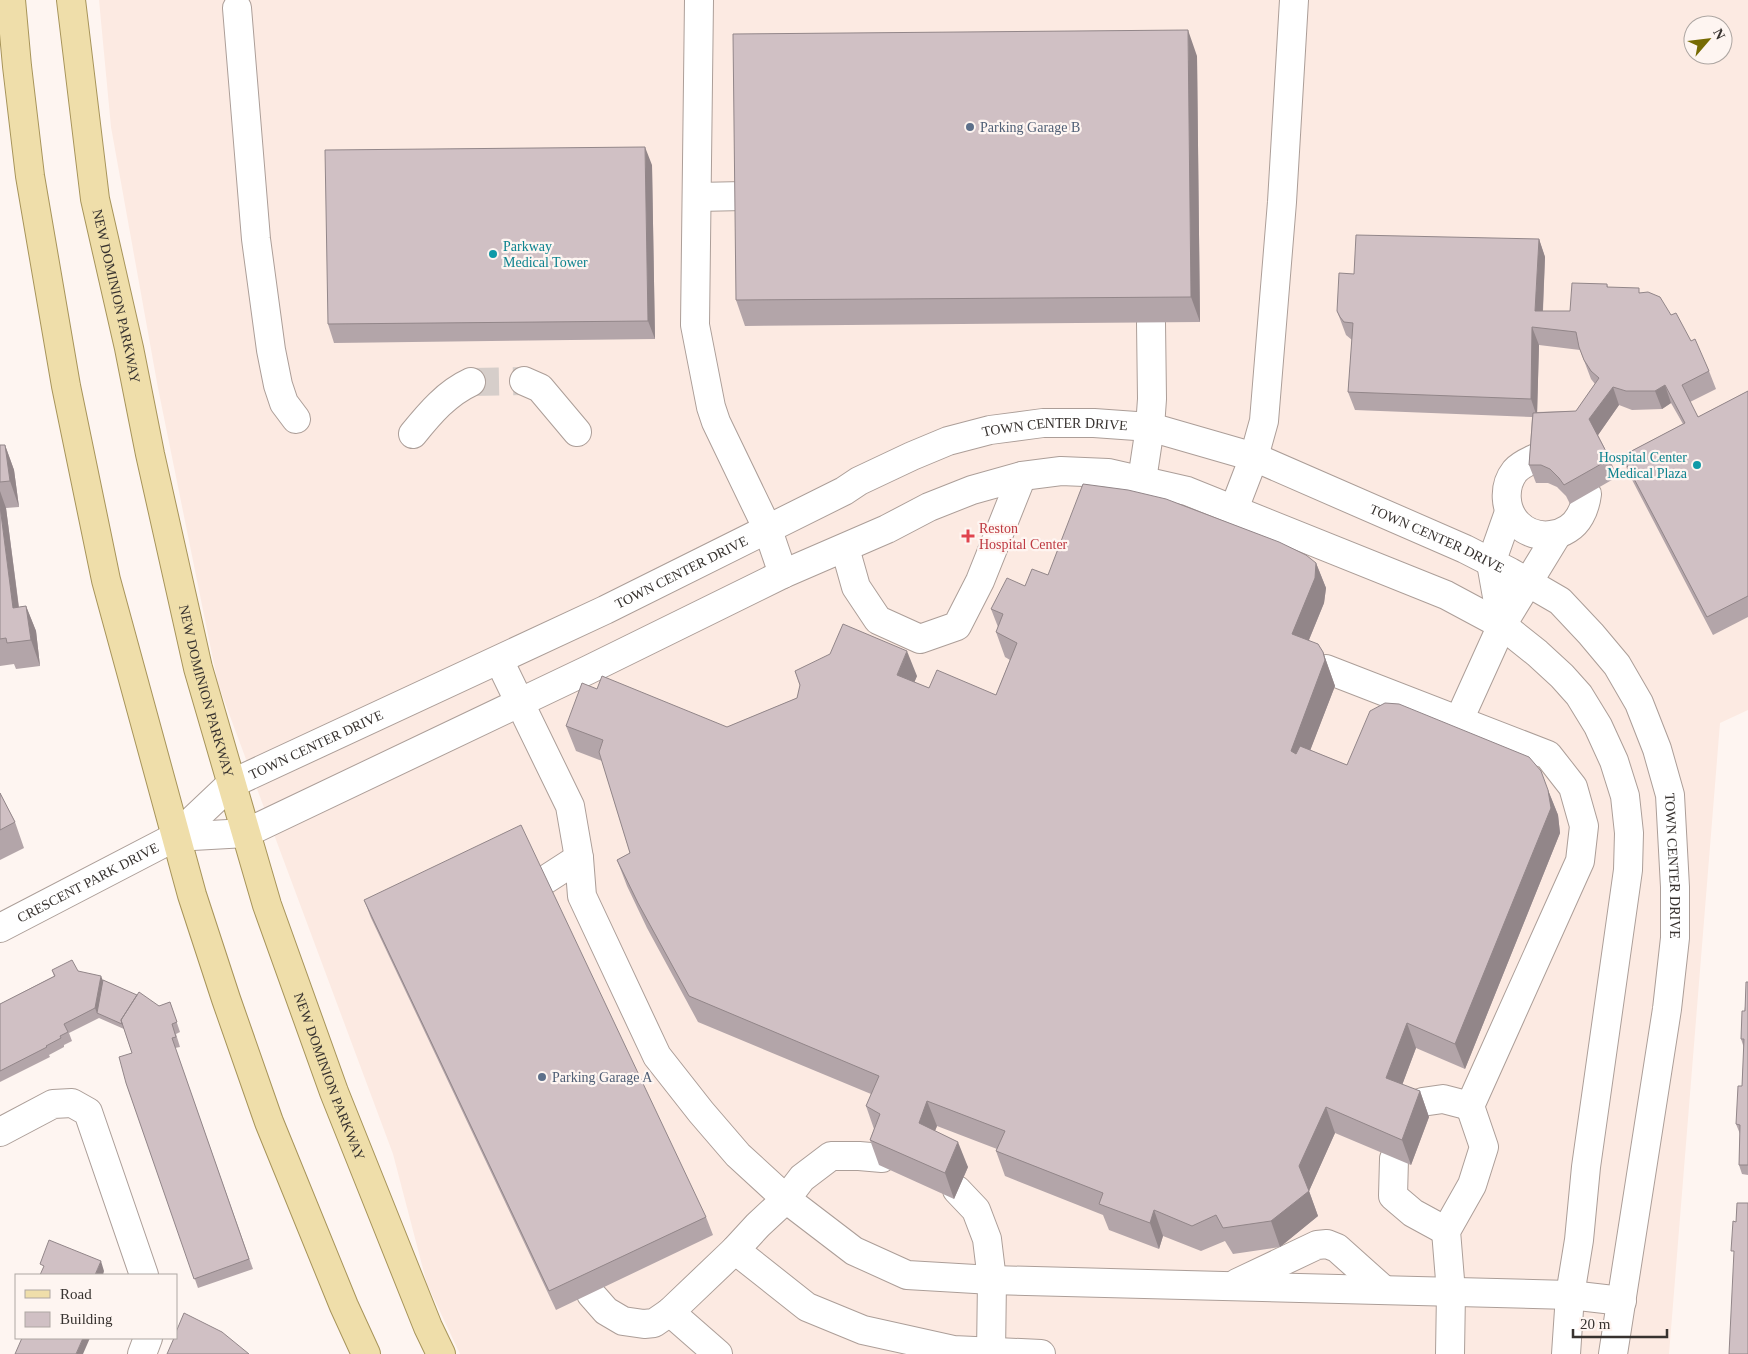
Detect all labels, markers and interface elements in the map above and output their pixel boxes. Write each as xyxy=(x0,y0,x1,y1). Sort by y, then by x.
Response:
north arrow xyxy=(1683,15,1733,65)
text: N xyxy=(1710,26,1728,42)
place label: Parking Garage B xyxy=(980,120,1080,135)
marker: Parking Garage B xyxy=(964,121,976,133)
street label: NEW DOMINION PARKWAY xyxy=(90,208,143,384)
place label: Parkway Medical Tower xyxy=(503,239,588,270)
marker: Parkway Medical Tower xyxy=(487,248,499,260)
street label: TOWN CENTER DRIVE xyxy=(980,415,1128,439)
place label: Hospital Center Medical Plaza xyxy=(1599,450,1688,481)
marker: Hospital Center Medical Plaza xyxy=(1691,459,1703,471)
street label: TOWN CENTER DRIVE xyxy=(1368,501,1507,575)
place label: Reston Hospital Center xyxy=(979,521,1068,552)
marker: Reston Hospital Center xyxy=(961,529,975,543)
street label: TOWN CENTER DRIVE xyxy=(612,533,750,611)
street label: NEW DOMINION PARKWAY xyxy=(177,603,237,779)
street label: TOWN CENTER DRIVE xyxy=(247,707,385,782)
street label: TOWN CENTER DRIVE xyxy=(1662,792,1683,939)
street label: CRESCENT PARK DRIVE xyxy=(15,839,161,925)
street label: NEW DOMINION PARKWAY xyxy=(292,991,368,1162)
place label: Parking Garage A xyxy=(552,1070,653,1085)
marker: Parking Garage A xyxy=(536,1071,548,1083)
legend xyxy=(15,1274,178,1339)
text: Road xyxy=(60,1286,92,1302)
scale bar xyxy=(1573,1306,1667,1338)
text: Building xyxy=(60,1311,113,1327)
text: 20 m xyxy=(1580,1316,1611,1332)

